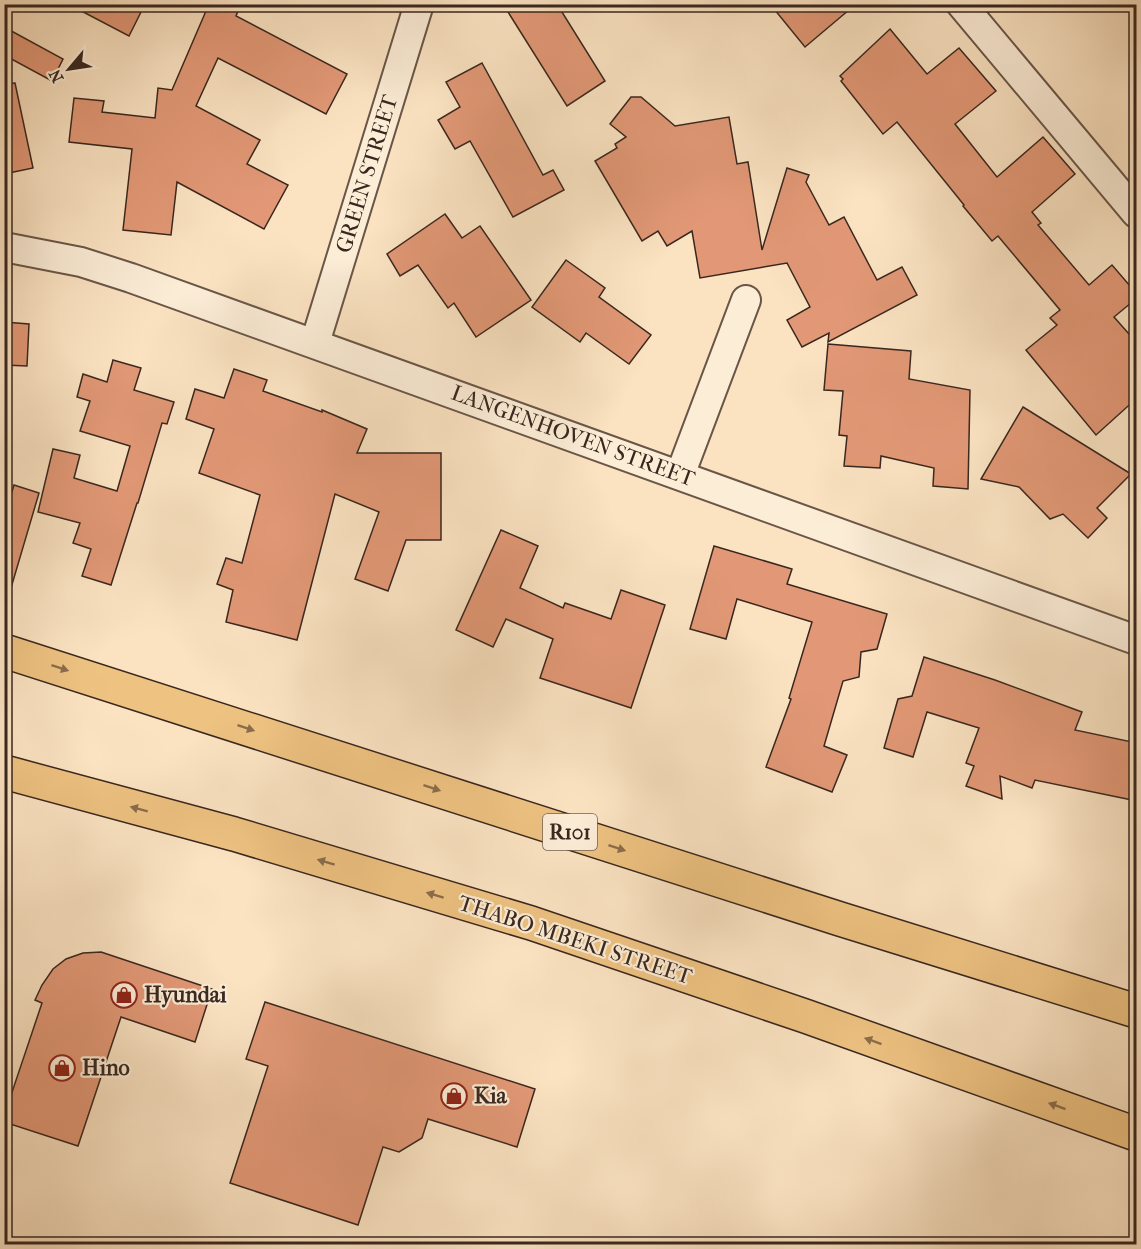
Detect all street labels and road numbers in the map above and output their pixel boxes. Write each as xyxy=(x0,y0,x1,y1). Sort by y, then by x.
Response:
street label: GREEN STREET xyxy=(331,91,404,256)
street label: LANGENHOVEN STREET xyxy=(448,380,699,493)
road number: R101 xyxy=(543,814,597,850)
street label: THABO MBEKI STREET xyxy=(455,890,696,990)

